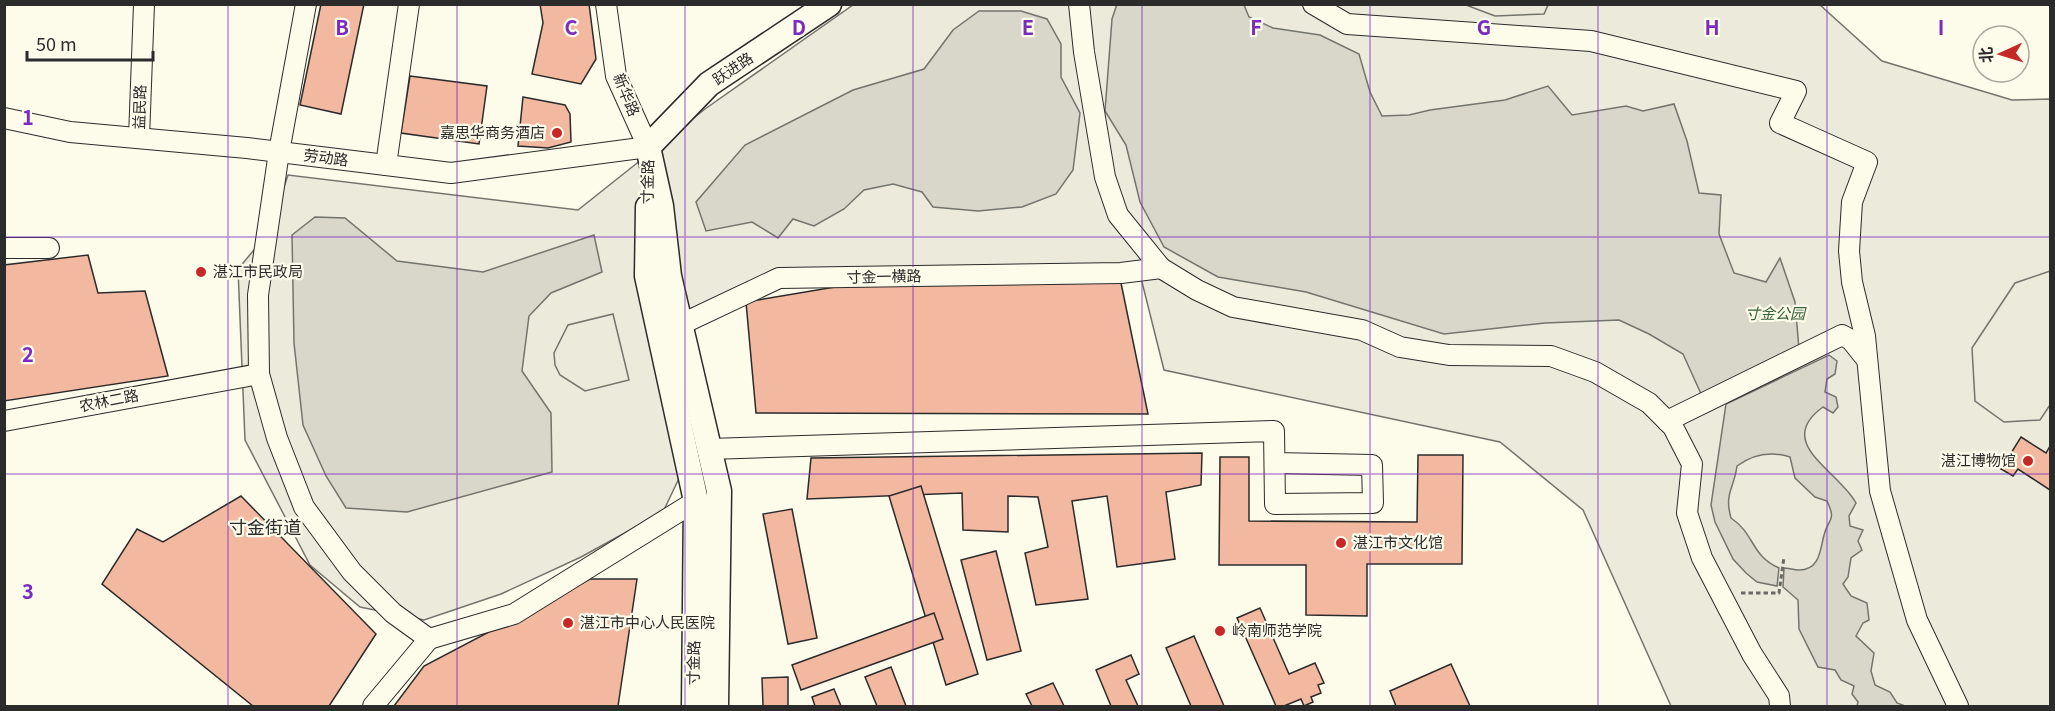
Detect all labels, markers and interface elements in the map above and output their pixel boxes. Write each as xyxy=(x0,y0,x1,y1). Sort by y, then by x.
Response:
text: B xyxy=(335,12,349,41)
text: C xyxy=(564,12,578,41)
text: D xyxy=(792,12,806,41)
text: E xyxy=(1022,12,1034,41)
text: F xyxy=(1250,12,1262,41)
text: G xyxy=(1477,12,1491,41)
text: H xyxy=(1704,12,1720,41)
text: I xyxy=(1938,12,1944,41)
scale bar xyxy=(27,24,153,62)
north arrow xyxy=(1971,24,2031,84)
text: 50 m xyxy=(36,30,77,56)
street label: 跃进路 xyxy=(708,46,757,89)
text: 北 xyxy=(1973,46,1998,64)
street label: 新华路 xyxy=(609,70,646,119)
street label: 益民路 xyxy=(127,84,150,130)
text: 1 xyxy=(22,102,34,131)
place label: 嘉思华商务酒店 xyxy=(440,121,545,142)
marker: 嘉思华商务酒店 xyxy=(550,126,564,140)
street label: 劳动路 xyxy=(303,143,350,170)
street label: 寸金路 xyxy=(636,159,657,205)
place label: 湛江市民政局 xyxy=(213,260,303,281)
street label: 寸金一横路 xyxy=(846,264,922,287)
marker: 湛江市民政局 xyxy=(194,265,208,279)
park label: 寸金公园 xyxy=(1745,302,1807,323)
text: 2 xyxy=(22,339,34,368)
street label: 农林二路 xyxy=(77,383,140,416)
place label: 湛江博物馆 xyxy=(1941,449,2016,470)
marker: 湛江博物馆 xyxy=(2021,454,2035,468)
district label: 寸金街道 xyxy=(229,513,301,539)
place label: 湛江市文化馆 xyxy=(1353,531,1443,552)
marker: 湛江市文化馆 xyxy=(1334,536,1348,550)
text: 3 xyxy=(22,576,34,605)
place label: 湛江市中心人民医院 xyxy=(580,611,715,632)
marker: 湛江市中心人民医院 xyxy=(561,616,575,630)
place label: 岭南师范学院 xyxy=(1232,619,1322,640)
marker: 岭南师范学院 xyxy=(1213,624,1227,638)
street label: 寸金路 xyxy=(682,640,703,686)

